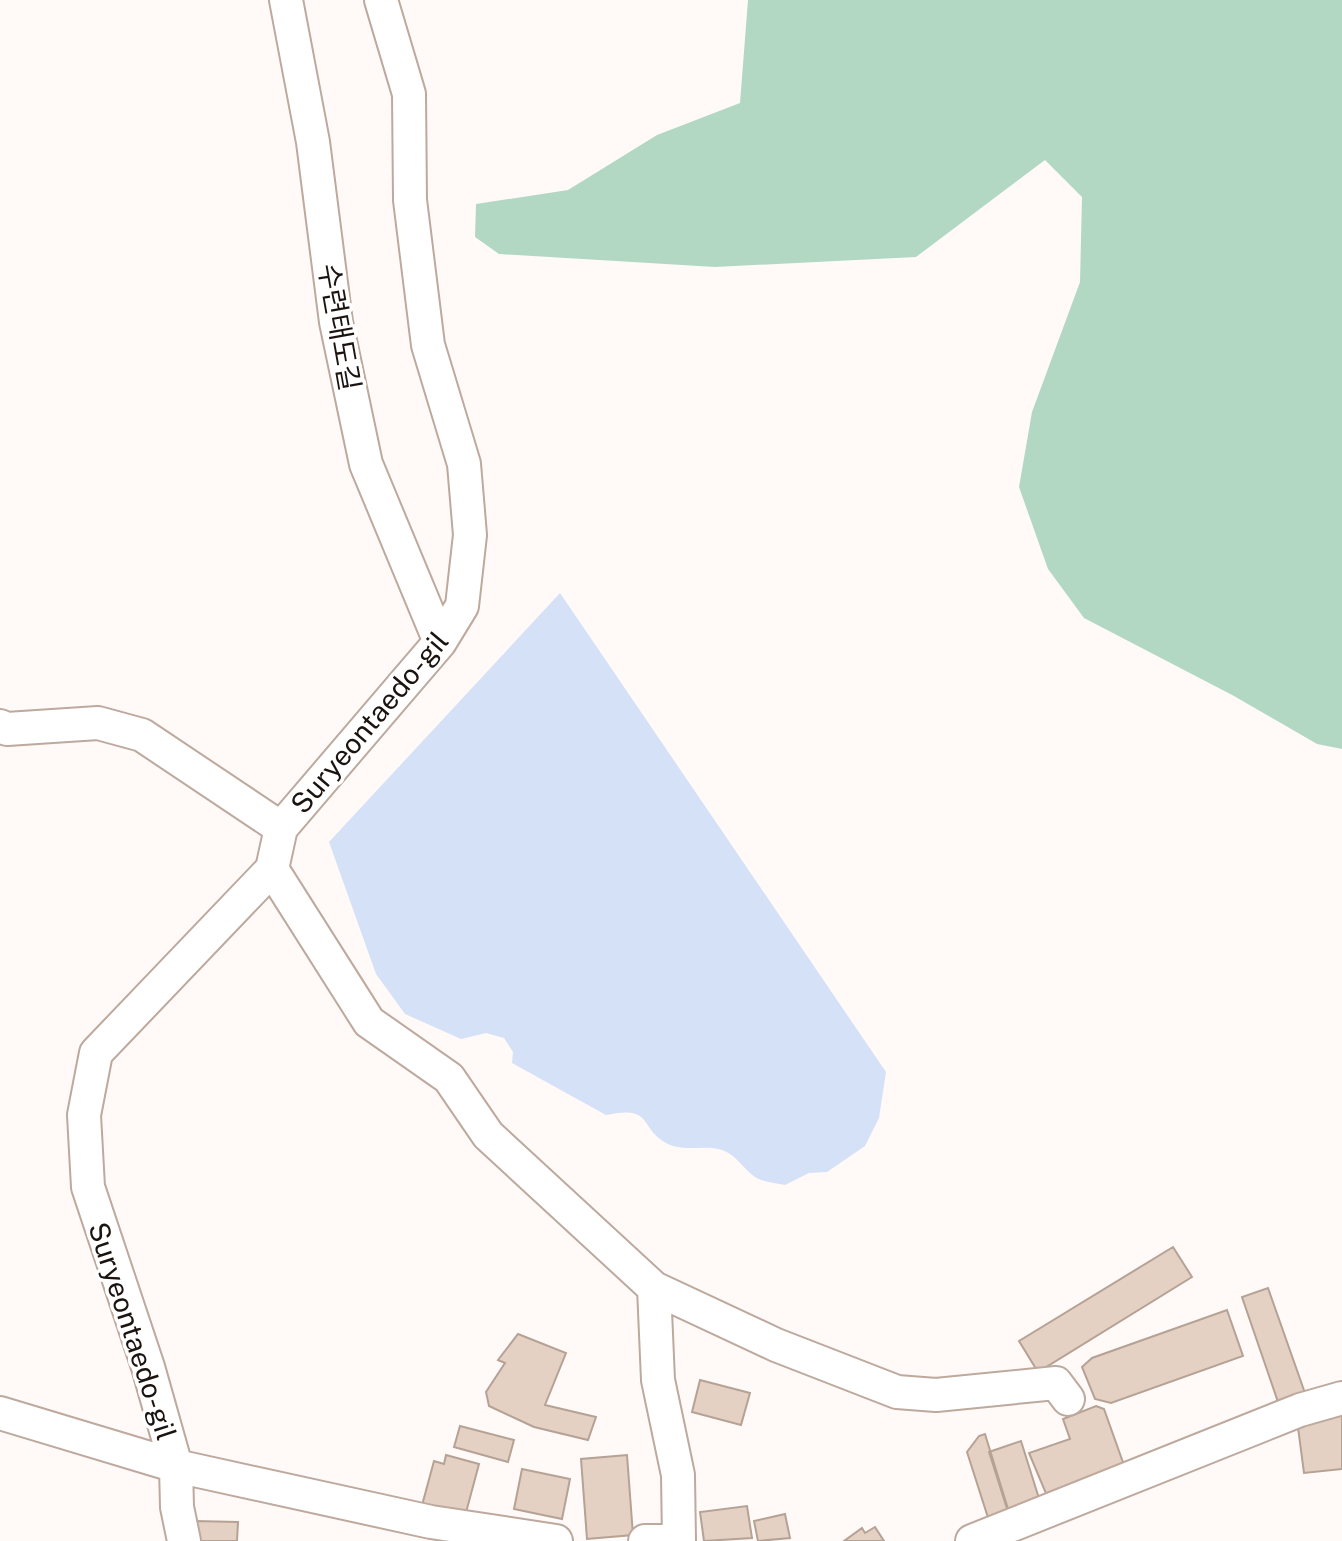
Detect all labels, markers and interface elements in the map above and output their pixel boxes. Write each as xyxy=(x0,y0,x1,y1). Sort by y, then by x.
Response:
street label: 수련태도길 xyxy=(313,261,367,393)
street label: Suryeontaedo-gil xyxy=(283,624,455,820)
street label: Suryeontaedo-gil xyxy=(82,1218,184,1444)

